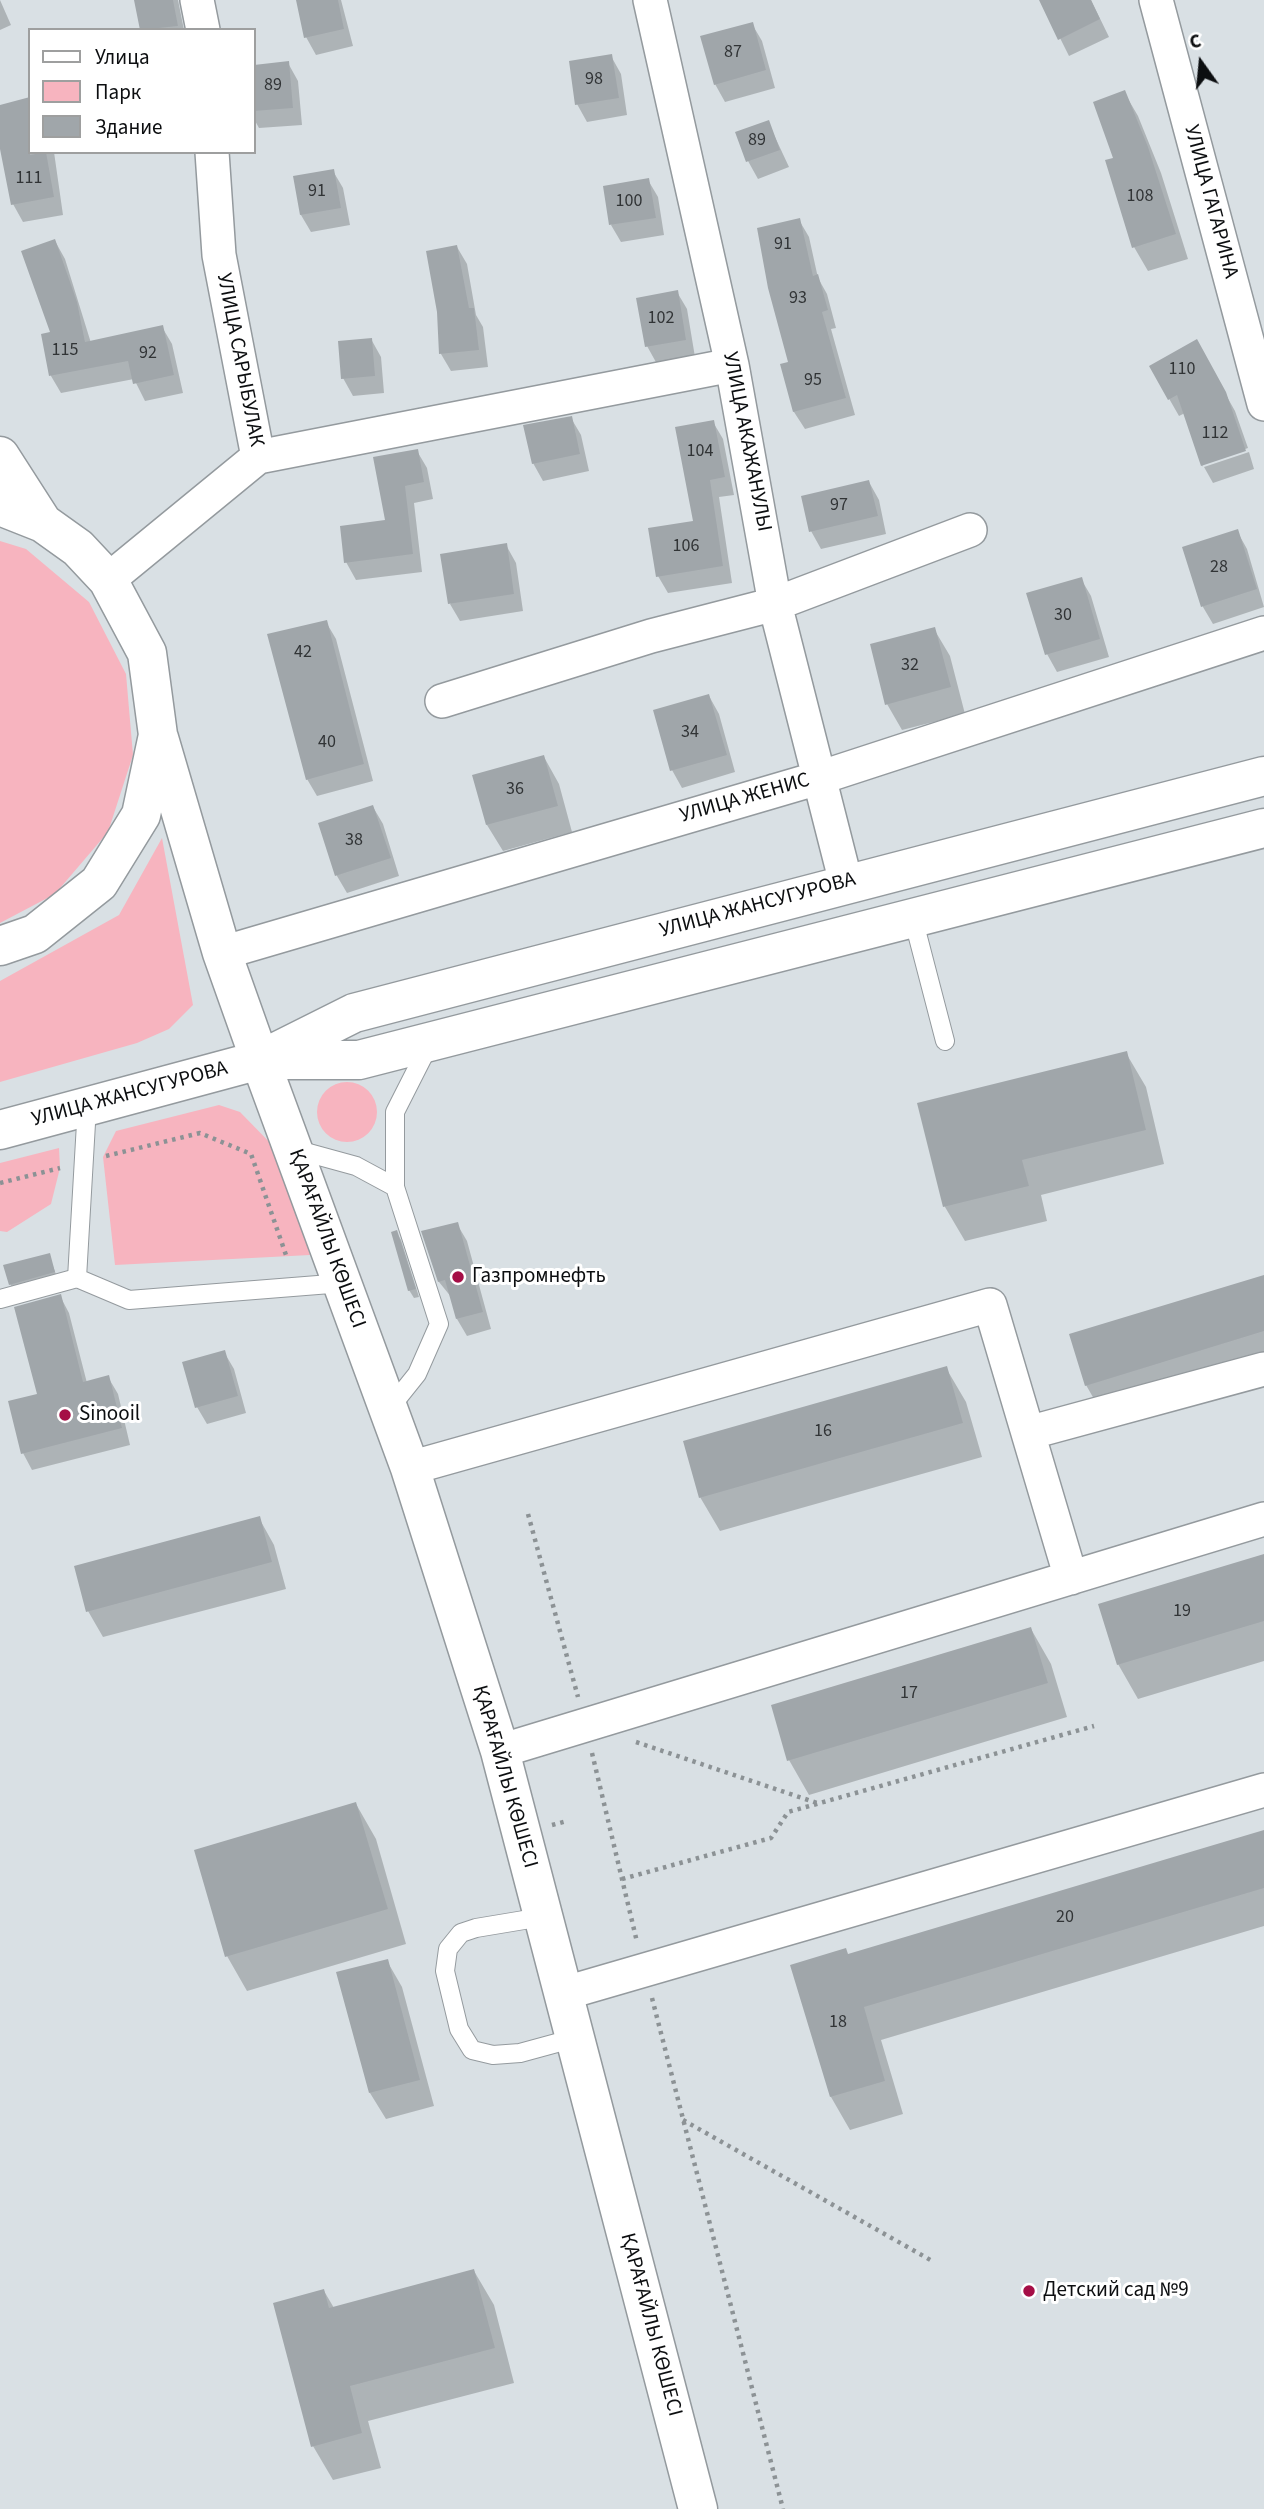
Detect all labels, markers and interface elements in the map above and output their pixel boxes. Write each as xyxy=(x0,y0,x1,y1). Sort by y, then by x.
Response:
legend xyxy=(28,28,256,154)
north arrow xyxy=(1166,28,1236,98)
text: С xyxy=(1187,28,1204,57)
text: Улица xyxy=(95,42,150,72)
house number: 87 xyxy=(724,42,742,64)
house number: 98 xyxy=(585,69,603,91)
house number: 89 xyxy=(264,75,282,97)
text: Парк xyxy=(95,77,141,107)
text: Здание xyxy=(95,112,163,142)
street label: УЛИЦА ГАГАРИНА xyxy=(1177,123,1243,281)
house number: 89 xyxy=(748,130,766,152)
house number: 111 xyxy=(16,168,42,190)
house number: 91 xyxy=(308,181,326,203)
house number: 108 xyxy=(1127,186,1153,208)
house number: 100 xyxy=(616,191,642,213)
house number: 91 xyxy=(774,234,792,256)
street label: УЛИЦА САРЫБУЛАК xyxy=(210,271,268,449)
house number: 93 xyxy=(789,288,807,310)
house number: 102 xyxy=(648,308,674,330)
house number: 115 xyxy=(52,340,78,362)
house number: 92 xyxy=(139,343,157,365)
street label: УЛИЦА АКАЖАНУЛЫ xyxy=(716,350,776,534)
house number: 110 xyxy=(1169,359,1195,381)
house number: 95 xyxy=(804,370,822,392)
house number: 112 xyxy=(1202,423,1228,445)
house number: 104 xyxy=(687,441,713,463)
house number: 97 xyxy=(830,495,848,517)
house number: 106 xyxy=(673,536,699,558)
house number: 28 xyxy=(1210,557,1228,579)
house number: 30 xyxy=(1054,605,1072,627)
house number: 42 xyxy=(294,642,312,664)
house number: 32 xyxy=(901,655,919,677)
house number: 34 xyxy=(681,722,699,744)
house number: 40 xyxy=(318,732,336,754)
street label: УЛИЦА ЖЕНИС xyxy=(677,768,813,830)
house number: 36 xyxy=(506,779,524,801)
house number: 38 xyxy=(345,830,363,852)
street label: УЛИЦА ЖАНСУГУРОВА xyxy=(657,868,859,944)
street label: УЛИЦА ЖАНСУГУРОВА xyxy=(29,1057,231,1133)
street label: ҚАРАҒАЙЛЫ КӨШЕСІ xyxy=(282,1146,370,1332)
place label: Газпромнефть xyxy=(472,1264,606,1290)
marker: Газпромнефть xyxy=(450,1269,466,1285)
place label: Sinooil xyxy=(79,1402,140,1428)
marker: Sinooil xyxy=(57,1407,73,1423)
house number: 16 xyxy=(814,1421,832,1443)
house number: 19 xyxy=(1173,1601,1191,1623)
street label: ҚАРАҒАЙЛЫ КӨШЕСІ xyxy=(466,1683,542,1871)
house number: 17 xyxy=(900,1683,918,1705)
house number: 20 xyxy=(1056,1907,1074,1929)
house number: 18 xyxy=(829,2012,847,2034)
street label: ҚАРАҒАЙЛЫ КӨШЕСІ xyxy=(613,2231,687,2419)
place label: Детский сад №9 xyxy=(1043,2278,1189,2304)
marker: Детский сад №9 xyxy=(1021,2283,1037,2299)

